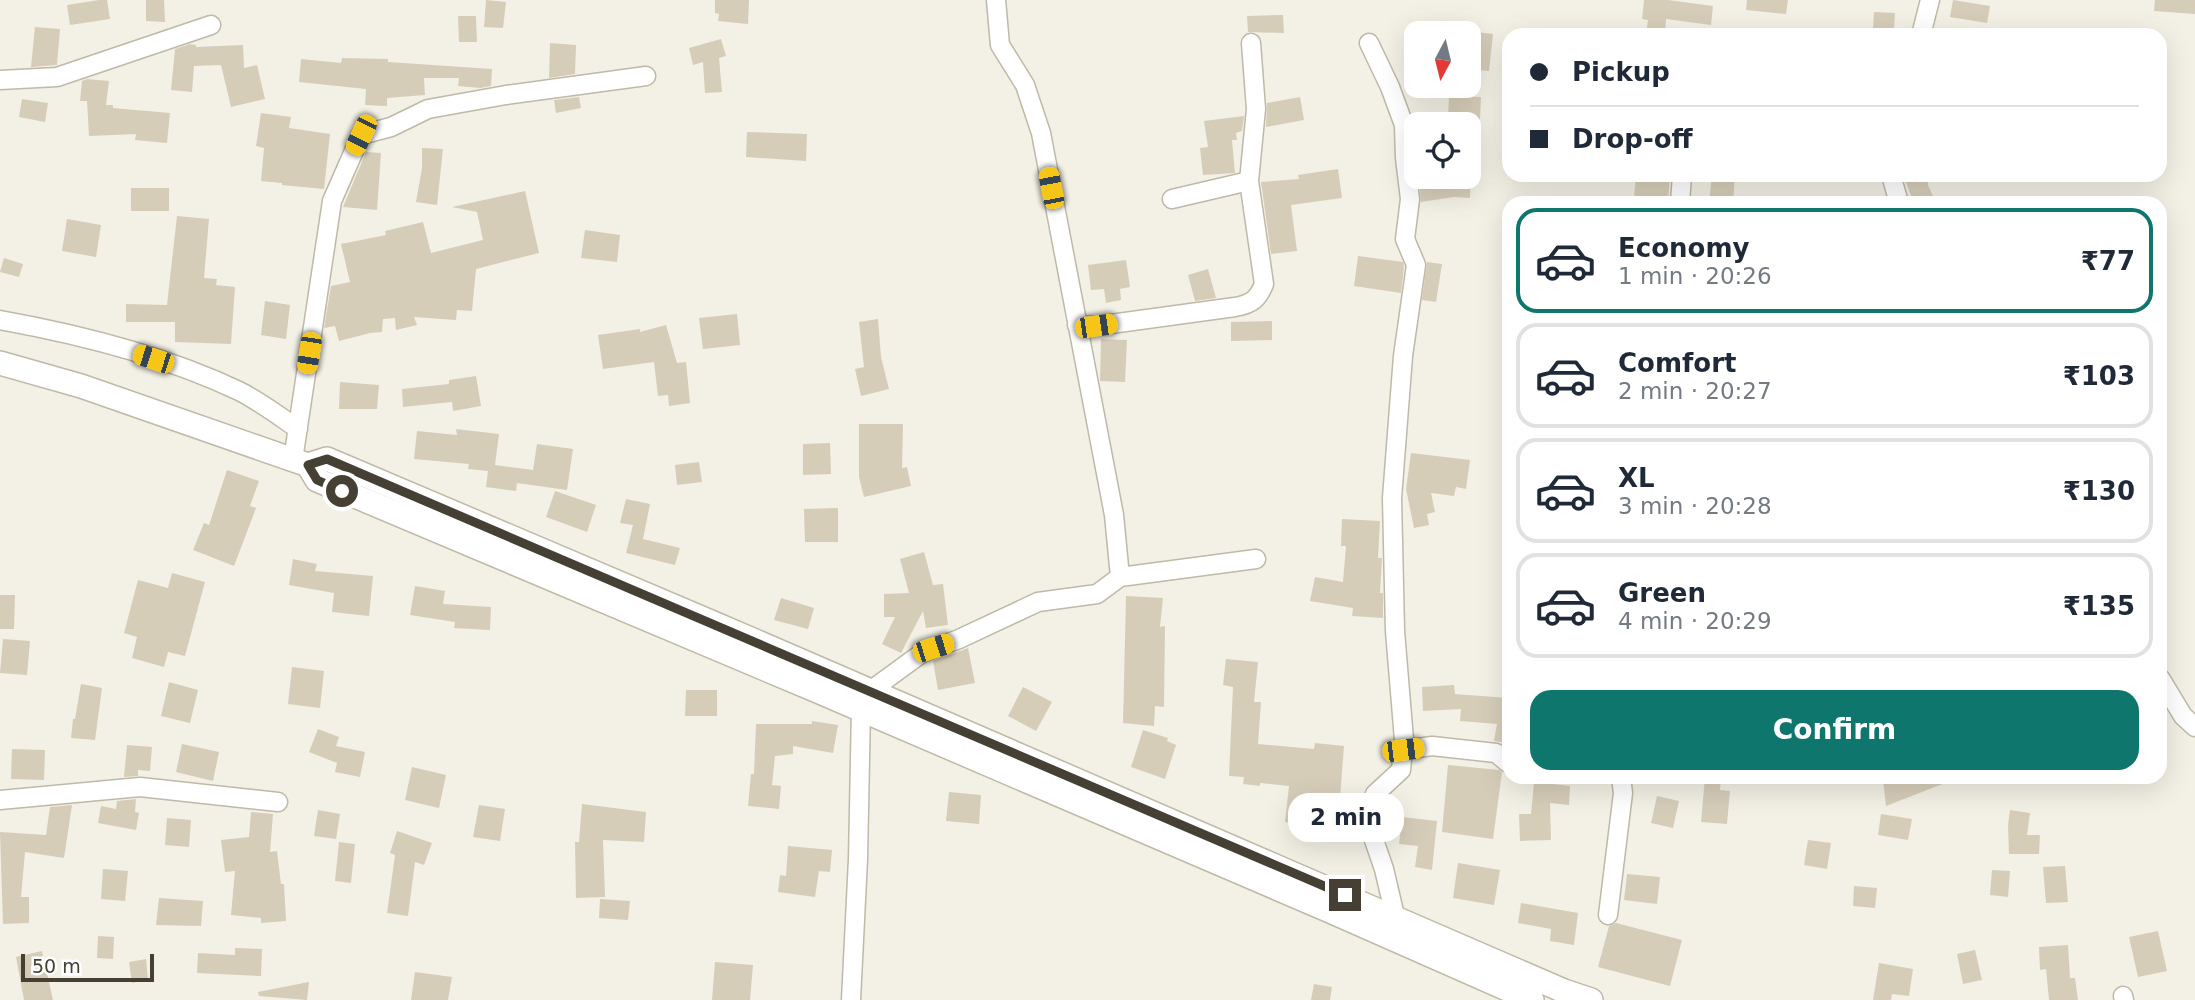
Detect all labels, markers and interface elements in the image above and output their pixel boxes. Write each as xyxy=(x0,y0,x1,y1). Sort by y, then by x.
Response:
north arrow xyxy=(1404,21,1480,98)
map controls xyxy=(1404,21,1481,189)
text: Pickup xyxy=(1572,57,1670,87)
car xyxy=(343,112,380,158)
button: locate xyxy=(1404,112,1481,189)
text: Drop-off xyxy=(1572,124,1693,154)
car xyxy=(1037,165,1066,211)
icon: car xyxy=(1534,229,1597,292)
text: Economy xyxy=(1618,233,1749,263)
text: ₹77 xyxy=(2081,246,2135,276)
text: 1 min · 20:26 xyxy=(1618,263,1772,289)
car xyxy=(1074,313,1119,339)
car xyxy=(296,331,323,375)
car xyxy=(130,343,177,375)
icon: car xyxy=(1534,344,1597,407)
text: Comfort xyxy=(1618,348,1736,378)
text: ₹103 xyxy=(2063,361,2135,391)
text: 2 min · 20:27 xyxy=(1618,378,1772,404)
icon: car xyxy=(1534,459,1597,522)
text: XL xyxy=(1618,463,1655,493)
route start xyxy=(326,475,358,507)
text: ₹130 xyxy=(2063,476,2135,506)
text: 3 min · 20:28 xyxy=(1618,493,1772,519)
icon: car xyxy=(1534,574,1597,637)
text: Green xyxy=(1618,578,1706,608)
text: ₹135 xyxy=(2063,591,2135,621)
text: 4 min · 20:29 xyxy=(1618,608,1772,634)
car xyxy=(910,632,957,664)
button: Confirm xyxy=(1530,690,2139,770)
car xyxy=(1381,737,1426,763)
callout: 2 min xyxy=(1287,794,1403,842)
text: 2 min xyxy=(1310,804,1382,830)
route end xyxy=(1329,879,1361,911)
scale bar xyxy=(21,951,154,983)
text: 50 m xyxy=(32,955,81,977)

